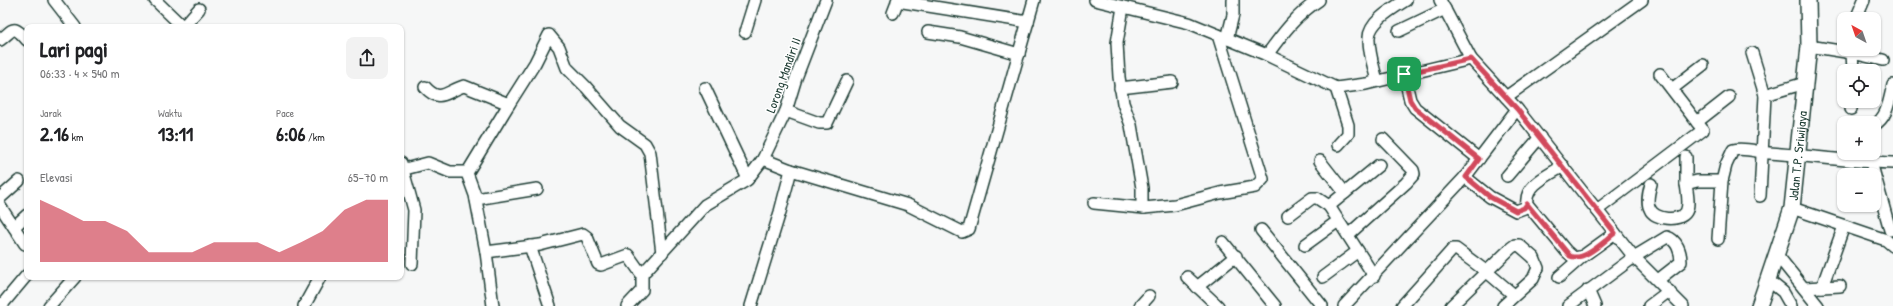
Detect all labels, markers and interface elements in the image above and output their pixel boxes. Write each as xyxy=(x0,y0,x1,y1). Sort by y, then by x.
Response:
north arrow xyxy=(1837,12,1881,56)
map controls xyxy=(1837,12,1881,212)
text: Lari pagi xyxy=(40,34,108,64)
street label: Lorong Mandiri II xyxy=(761,35,805,115)
button: share xyxy=(346,37,388,79)
pin xyxy=(1387,57,1421,91)
icon: arrive xyxy=(1393,63,1415,85)
text: 06:33 · 4 × 540 m xyxy=(40,64,120,82)
button: locate xyxy=(1837,64,1881,108)
text: Jarak xyxy=(40,106,62,120)
text: Waktu xyxy=(158,106,182,120)
text: Pace xyxy=(276,106,294,120)
street label: Jalan T.P. Sriwijaya xyxy=(1784,110,1811,201)
button: + xyxy=(1837,116,1881,160)
text: 2.16 xyxy=(40,120,69,147)
text: 13:11 xyxy=(158,120,193,147)
text: 6:06 xyxy=(276,120,306,147)
text: km xyxy=(69,130,83,144)
text: /km xyxy=(306,130,325,144)
text: Elevasi xyxy=(40,168,73,186)
text: 65–70 m xyxy=(348,168,388,186)
button: − xyxy=(1837,168,1881,212)

